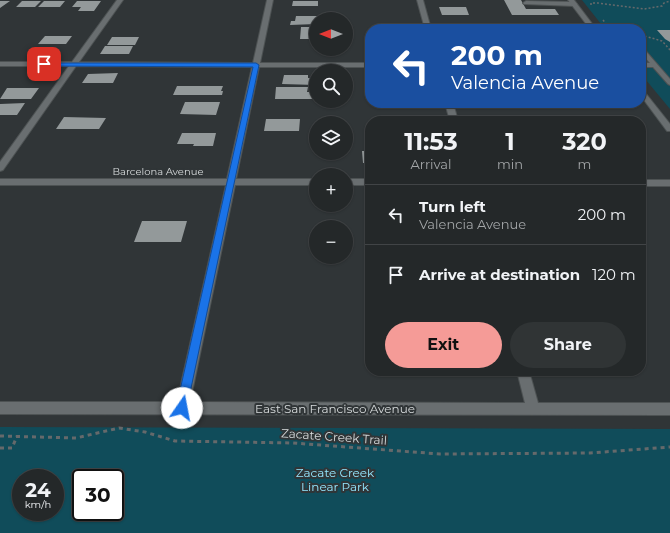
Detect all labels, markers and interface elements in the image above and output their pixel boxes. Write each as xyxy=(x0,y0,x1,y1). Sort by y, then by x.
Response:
north arrow xyxy=(309,12,353,56)
map controls xyxy=(309,12,353,264)
text: 200 m xyxy=(451,38,543,72)
icon: left xyxy=(385,40,437,92)
pin xyxy=(27,47,61,81)
icon: arrive xyxy=(33,53,55,75)
button: search xyxy=(309,64,353,108)
text: Valencia Avenue xyxy=(451,72,599,94)
button: layers xyxy=(309,116,353,160)
text: 11:53 xyxy=(404,127,458,156)
text: 1 xyxy=(505,127,515,156)
text: 320 xyxy=(562,127,607,156)
text: Arrival xyxy=(410,156,451,172)
text: min xyxy=(497,156,523,172)
text: m xyxy=(578,156,591,172)
street label: Barcelona Avenue xyxy=(113,165,203,178)
button: + xyxy=(309,168,353,212)
text: Turn left xyxy=(419,197,486,216)
icon: left xyxy=(385,204,407,226)
text: 200 m xyxy=(578,205,626,224)
text: Valencia Avenue xyxy=(419,216,526,232)
button: − xyxy=(309,220,353,264)
icon: arrive xyxy=(385,264,407,286)
text: Arrive at destination xyxy=(419,265,580,284)
text: 120 m xyxy=(592,265,636,284)
button: Exit xyxy=(385,322,502,368)
button: Share xyxy=(510,322,626,368)
position arrow xyxy=(161,387,203,429)
street label: East San Francisco Avenue xyxy=(255,401,415,416)
street label: Zacate Creek Trail xyxy=(280,425,388,448)
park label: Zacate Creek Linear Park xyxy=(296,465,375,494)
speed limit sign: 30 xyxy=(72,469,124,521)
text: 24 xyxy=(25,478,51,502)
text: km/h xyxy=(25,498,51,511)

